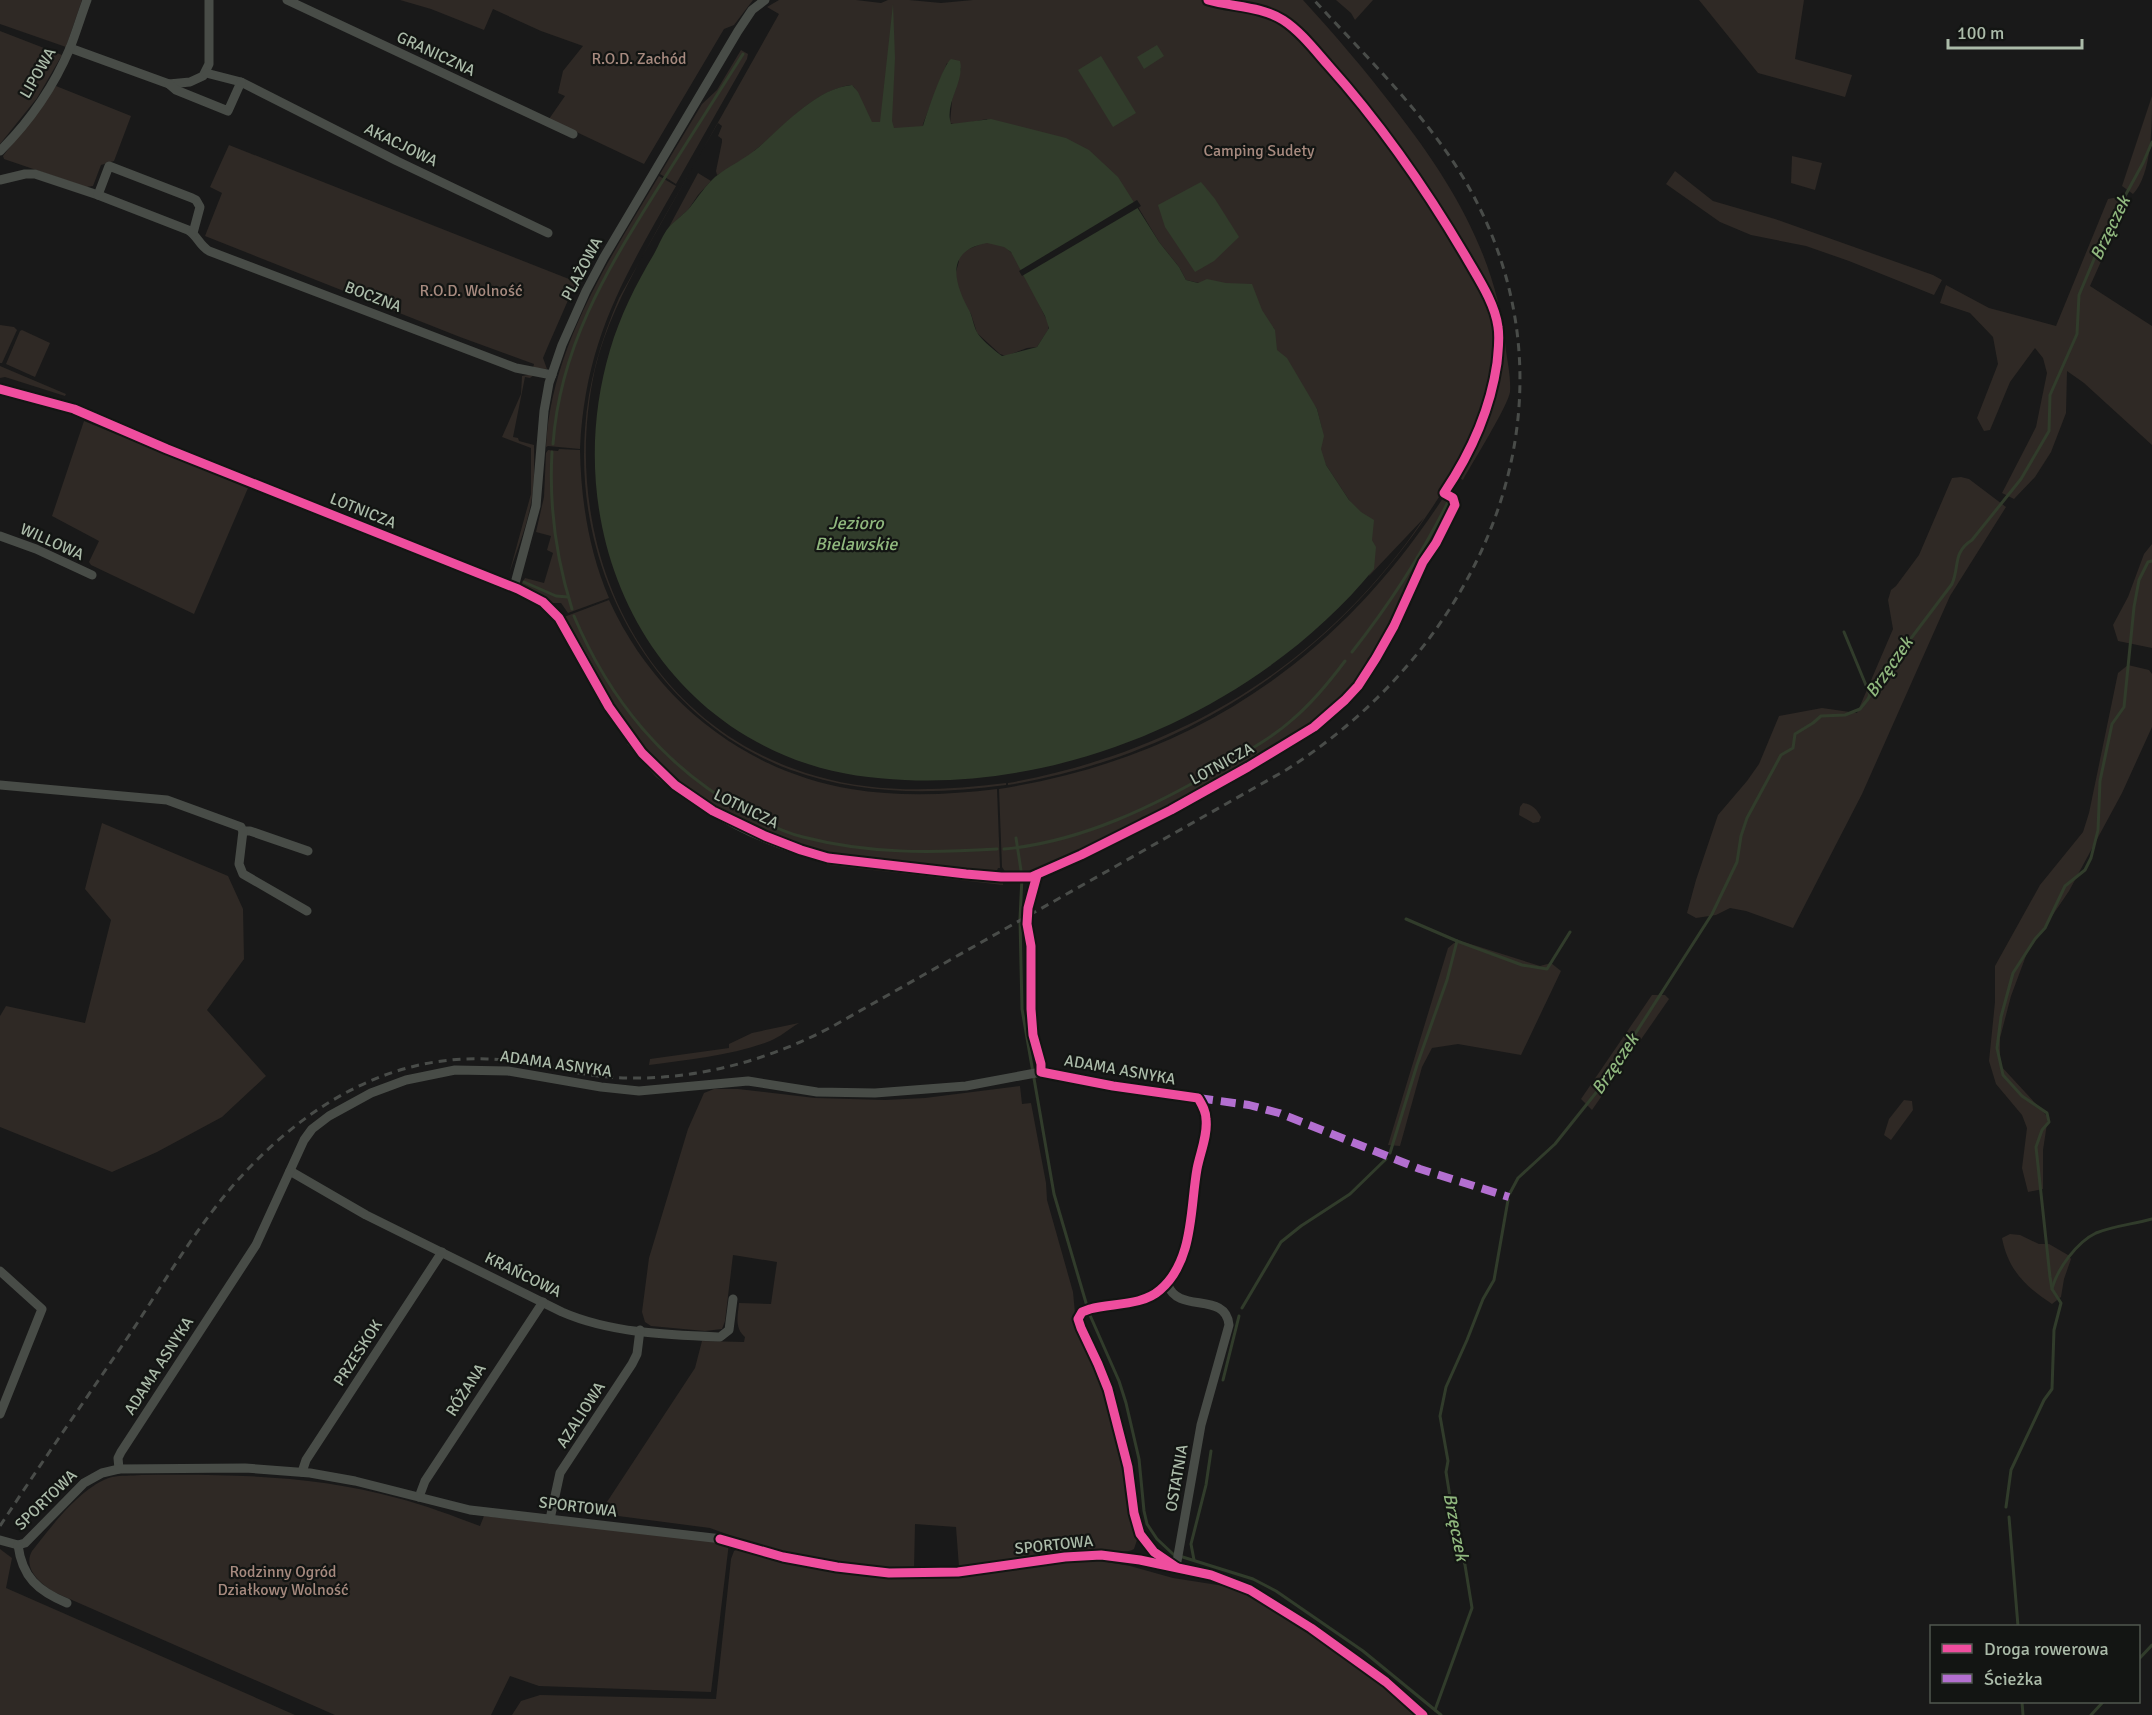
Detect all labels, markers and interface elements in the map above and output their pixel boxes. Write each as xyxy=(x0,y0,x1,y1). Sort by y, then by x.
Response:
scale bar xyxy=(1948,12,2082,50)
text: 100 m xyxy=(1957,22,2004,44)
street label: GRANICZNA xyxy=(393,27,479,81)
street label: LIPOWA xyxy=(15,44,61,102)
park label: R.O.D. Zachód xyxy=(591,49,687,69)
street label: AKACJOWA xyxy=(361,119,441,171)
park label: Camping Sudety xyxy=(1203,141,1315,161)
water label: Brzęczek xyxy=(2085,191,2136,264)
street label: PLAŻOWA xyxy=(557,234,607,304)
street label: BOCZNA xyxy=(342,277,405,317)
park label: R.O.D. Wolność xyxy=(420,281,522,301)
street label: LOTNICZA xyxy=(327,489,399,533)
water label: Jezioro Bielawskie xyxy=(815,512,898,555)
street label: WILLOWA xyxy=(17,519,87,565)
water label: Brzęczek xyxy=(1860,631,1919,701)
street label: LOTNICZA xyxy=(1187,738,1258,790)
street label: LOTNICZA xyxy=(710,785,782,833)
water label: Brzęczek xyxy=(1587,1028,1644,1099)
street label: ADAMA ASNYKA xyxy=(499,1046,613,1082)
street label: ADAMA ASNYKA xyxy=(1063,1050,1178,1090)
street label: KRAŃCOWA xyxy=(481,1248,565,1302)
street label: ADAMA ASNYKA xyxy=(120,1313,198,1419)
street label: PRZESKOK xyxy=(329,1316,387,1390)
street label: RÓŻANA xyxy=(442,1360,491,1420)
street label: AZALIOWA xyxy=(552,1378,610,1452)
street label: OSTATNIA xyxy=(1161,1443,1193,1513)
street label: SPORTOWA xyxy=(11,1465,81,1535)
water label: Brzęczek xyxy=(1439,1491,1474,1565)
street label: SPORTOWA xyxy=(538,1492,619,1522)
street label: SPORTOWA xyxy=(1014,1531,1094,1559)
park label: Rodzinny Ogród Działkowy Wolność xyxy=(217,1562,349,1600)
legend xyxy=(1930,1625,2140,1703)
text: Droga rowerowa xyxy=(1984,1638,2109,1660)
text: Ścieżka xyxy=(1984,1668,2043,1690)

